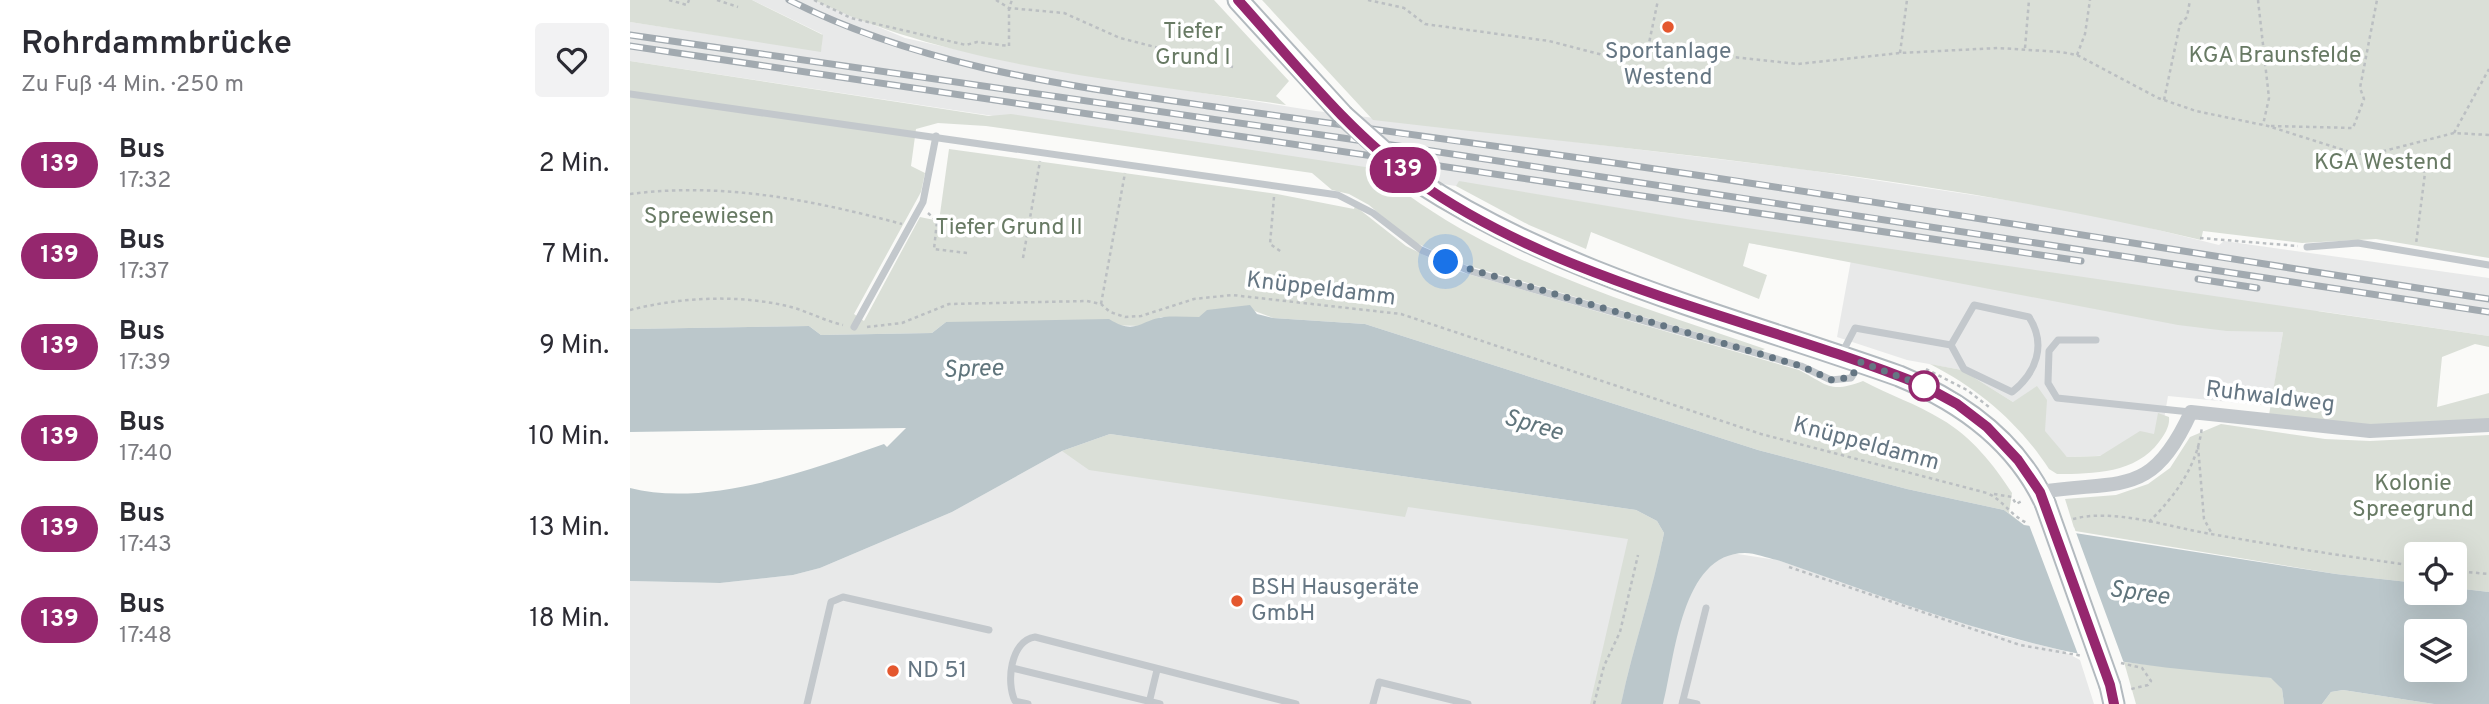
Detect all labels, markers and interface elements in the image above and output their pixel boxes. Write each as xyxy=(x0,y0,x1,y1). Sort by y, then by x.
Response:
park label: Tiefer Grund I xyxy=(1155,18,1231,73)
marker: Sportanlage Westend xyxy=(1660,19,1676,35)
button: heart xyxy=(535,23,609,97)
text: Rohrdammbrücke xyxy=(21,24,292,66)
place label: Sportanlage Westend xyxy=(1605,38,1731,93)
park label: KGA Braunsfelde xyxy=(2189,42,2361,71)
text: Zu Fuß · 4 Min. · 250 m xyxy=(21,71,244,100)
text: Bus xyxy=(119,134,165,167)
line badge: 139 xyxy=(1363,147,1443,193)
text: 2 Min. xyxy=(539,148,609,181)
park label: KGA Westend xyxy=(2314,149,2452,178)
text: 139 xyxy=(40,150,79,180)
text: 139 xyxy=(1384,155,1422,185)
text: 17:32 xyxy=(119,167,171,196)
park label: Spreewiesen xyxy=(644,203,774,232)
park label: Tiefer Grund II xyxy=(935,214,1083,243)
text: Bus xyxy=(119,225,165,258)
text: 7 Min. xyxy=(542,239,609,272)
text: 139 xyxy=(40,241,79,271)
your location xyxy=(1428,244,1463,279)
text: 17:37 xyxy=(119,258,169,287)
street label: Knüppeldamm xyxy=(1245,266,1397,314)
text: Bus xyxy=(119,316,165,349)
text: 9 Min. xyxy=(539,330,609,363)
text: 139 xyxy=(40,332,79,362)
text: 17:39 xyxy=(119,349,171,378)
water label: Spree xyxy=(942,354,1004,386)
unlabelled marker xyxy=(1909,371,1939,401)
street label: Ruhwaldweg xyxy=(2204,376,2336,420)
water label: Spree xyxy=(1500,403,1567,449)
text: Bus xyxy=(119,407,165,440)
street label: Knüppeldamm xyxy=(1790,412,1942,478)
text: 10 Min. xyxy=(528,421,609,454)
text: 139 xyxy=(40,423,79,453)
text: 17:40 xyxy=(119,440,173,469)
park label: Kolonie Spreegrund xyxy=(2352,470,2474,525)
text: Bus xyxy=(119,498,165,531)
text: 13 Min. xyxy=(529,512,609,545)
text: 139 xyxy=(40,514,79,544)
text: 17:43 xyxy=(119,531,172,560)
map controls xyxy=(2404,542,2467,682)
button: locate xyxy=(2404,542,2467,605)
place label: BSH Hausgeräte GmbH xyxy=(1251,574,1419,629)
water label: Spree xyxy=(2107,575,2172,613)
text: Bus xyxy=(119,589,165,622)
marker: BSH Hausgeräte GmbH xyxy=(1229,593,1245,609)
text: 18 Min. xyxy=(529,603,609,636)
text: 139 xyxy=(40,605,79,635)
button: layers xyxy=(2404,619,2467,682)
text: 17:48 xyxy=(119,622,172,651)
place label: ND 51 xyxy=(907,657,967,686)
marker: ND 51 xyxy=(885,663,901,679)

